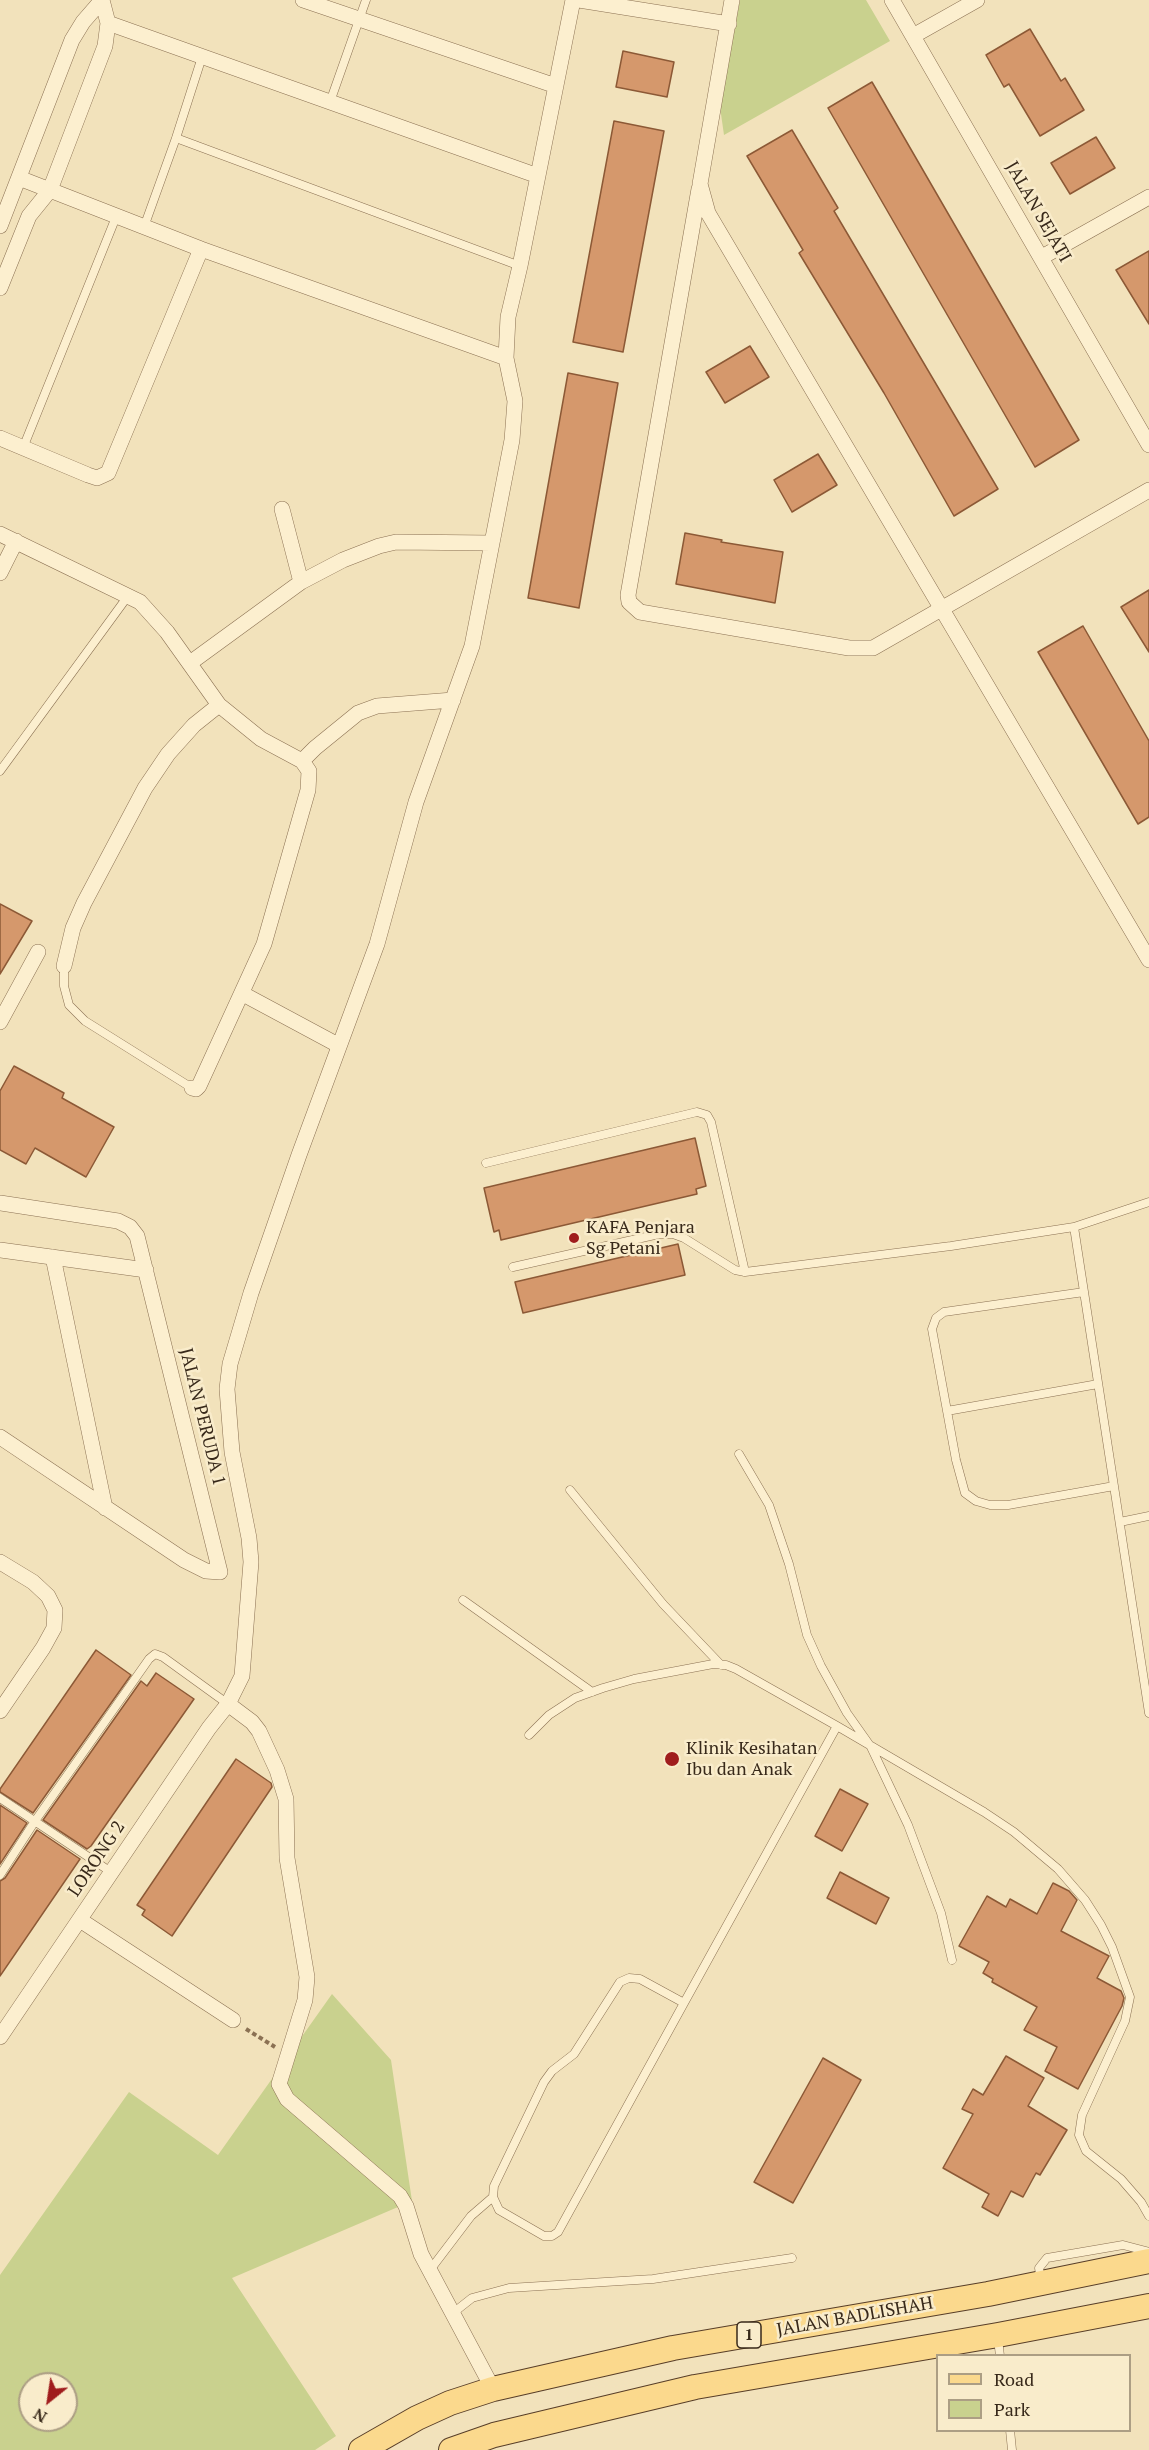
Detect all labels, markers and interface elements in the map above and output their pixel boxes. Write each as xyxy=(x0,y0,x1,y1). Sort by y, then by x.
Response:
street label: JALAN SEJATI xyxy=(1000,158,1076,266)
place label: KAFA Penjara Sg Petani xyxy=(586,1217,695,1260)
marker: KAFA Penjara Sg Petani xyxy=(567,1231,581,1245)
street label: JALAN PERUDA 1 xyxy=(174,1346,230,1488)
place label: Klinik Kesihatan Ibu dan Anak xyxy=(686,1738,817,1780)
marker: Klinik Kesihatan Ibu dan Anak xyxy=(663,1750,681,1768)
street label: LORONG 2 xyxy=(64,1817,130,1901)
street label: JALAN BADLISHAH xyxy=(775,2293,935,2341)
road number: 1 xyxy=(737,2322,761,2348)
legend xyxy=(936,2354,1131,2432)
text: Road xyxy=(994,2367,1034,2391)
north arrow xyxy=(18,2372,78,2432)
text: Park xyxy=(994,2397,1030,2421)
text: N xyxy=(29,2403,51,2428)

